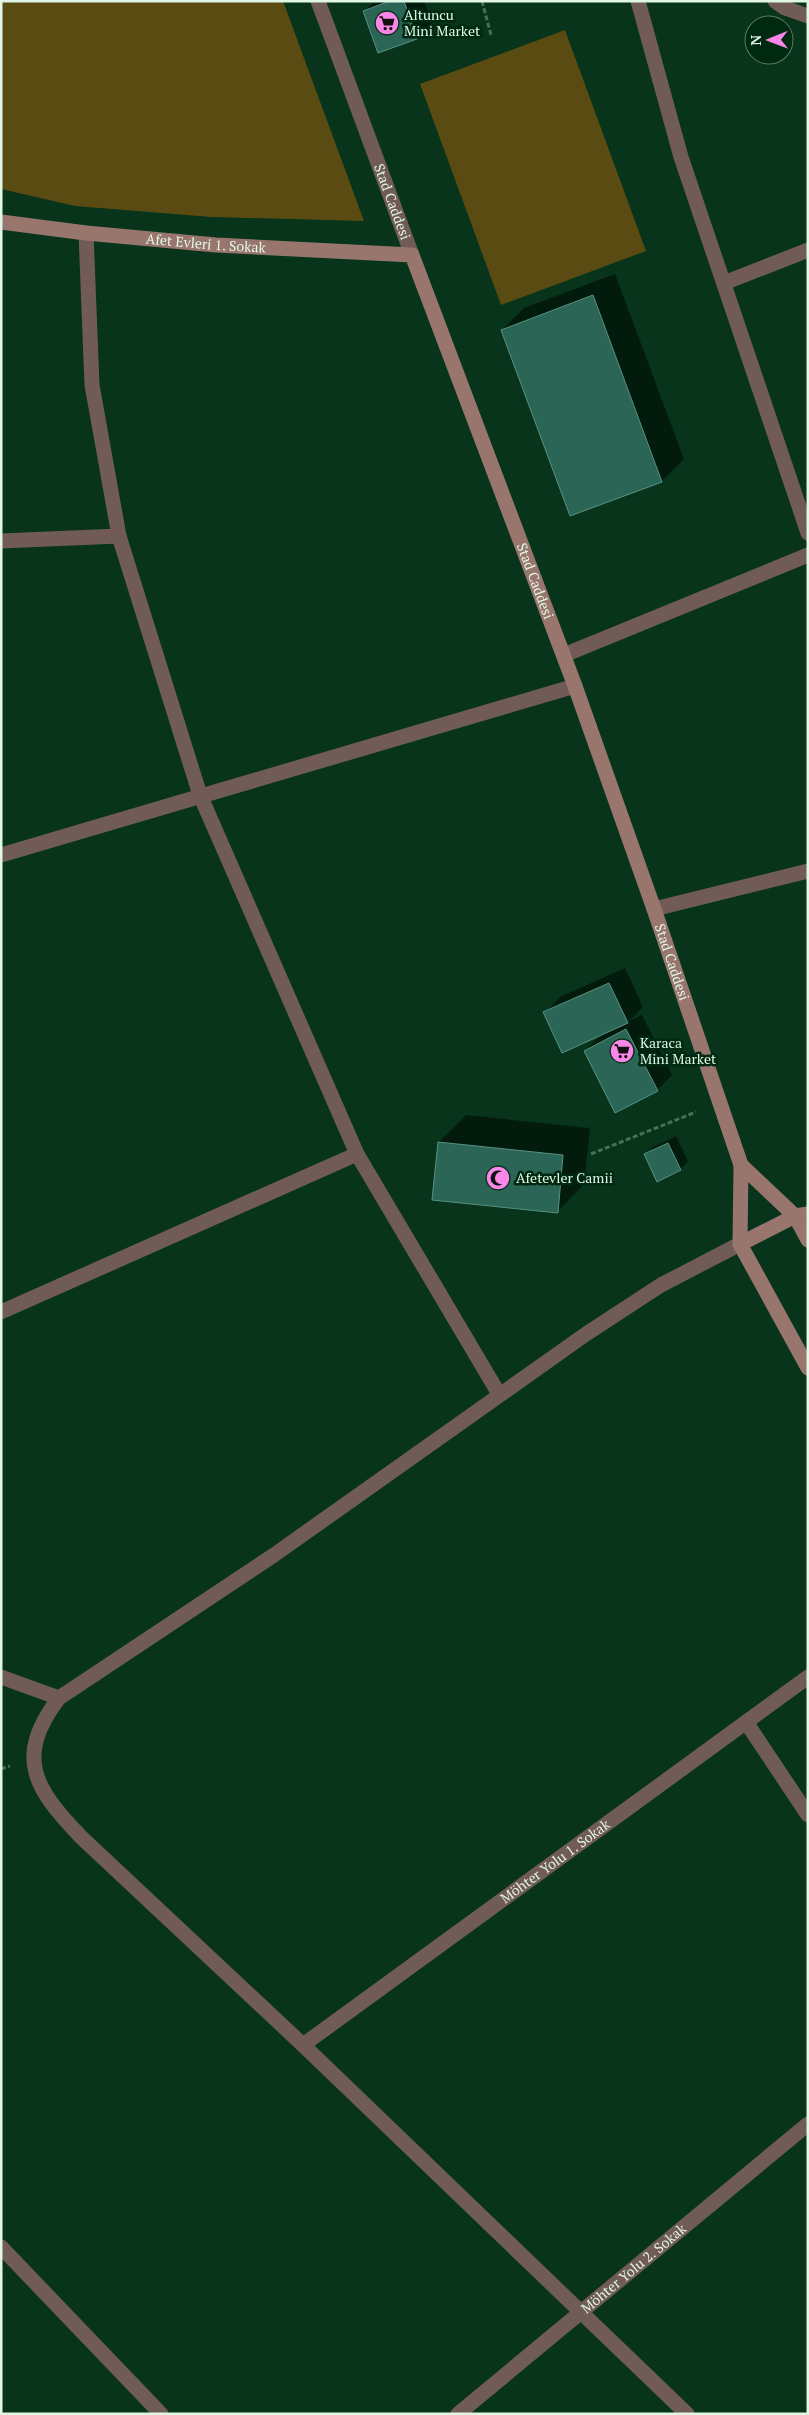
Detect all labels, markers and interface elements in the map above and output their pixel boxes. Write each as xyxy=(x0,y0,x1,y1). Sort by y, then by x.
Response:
place label: Altuncu Mini Market xyxy=(404,5,481,40)
supermarket icon: Altuncu Mini Market xyxy=(374,10,400,36)
north arrow xyxy=(744,15,794,65)
text: N xyxy=(746,34,765,46)
street label: Stad Caddesi xyxy=(370,161,416,242)
street label: Afet Evleri 1. Sokak xyxy=(145,229,267,257)
street label: Stad Caddesi xyxy=(513,540,559,622)
street label: Stad Caddesi xyxy=(651,921,694,1003)
place label: Karaca Mini Market xyxy=(640,1033,717,1068)
supermarket icon: Karaca Mini Market xyxy=(609,1038,635,1064)
mosque icon: Afetevler Camii xyxy=(485,1165,511,1191)
place label: Afetevler Camii xyxy=(516,1168,613,1187)
street label: Möhter Yolu 1. Sokak xyxy=(496,1814,614,1907)
street label: Möhter Yolu 2. Sokak xyxy=(577,2218,690,2317)

